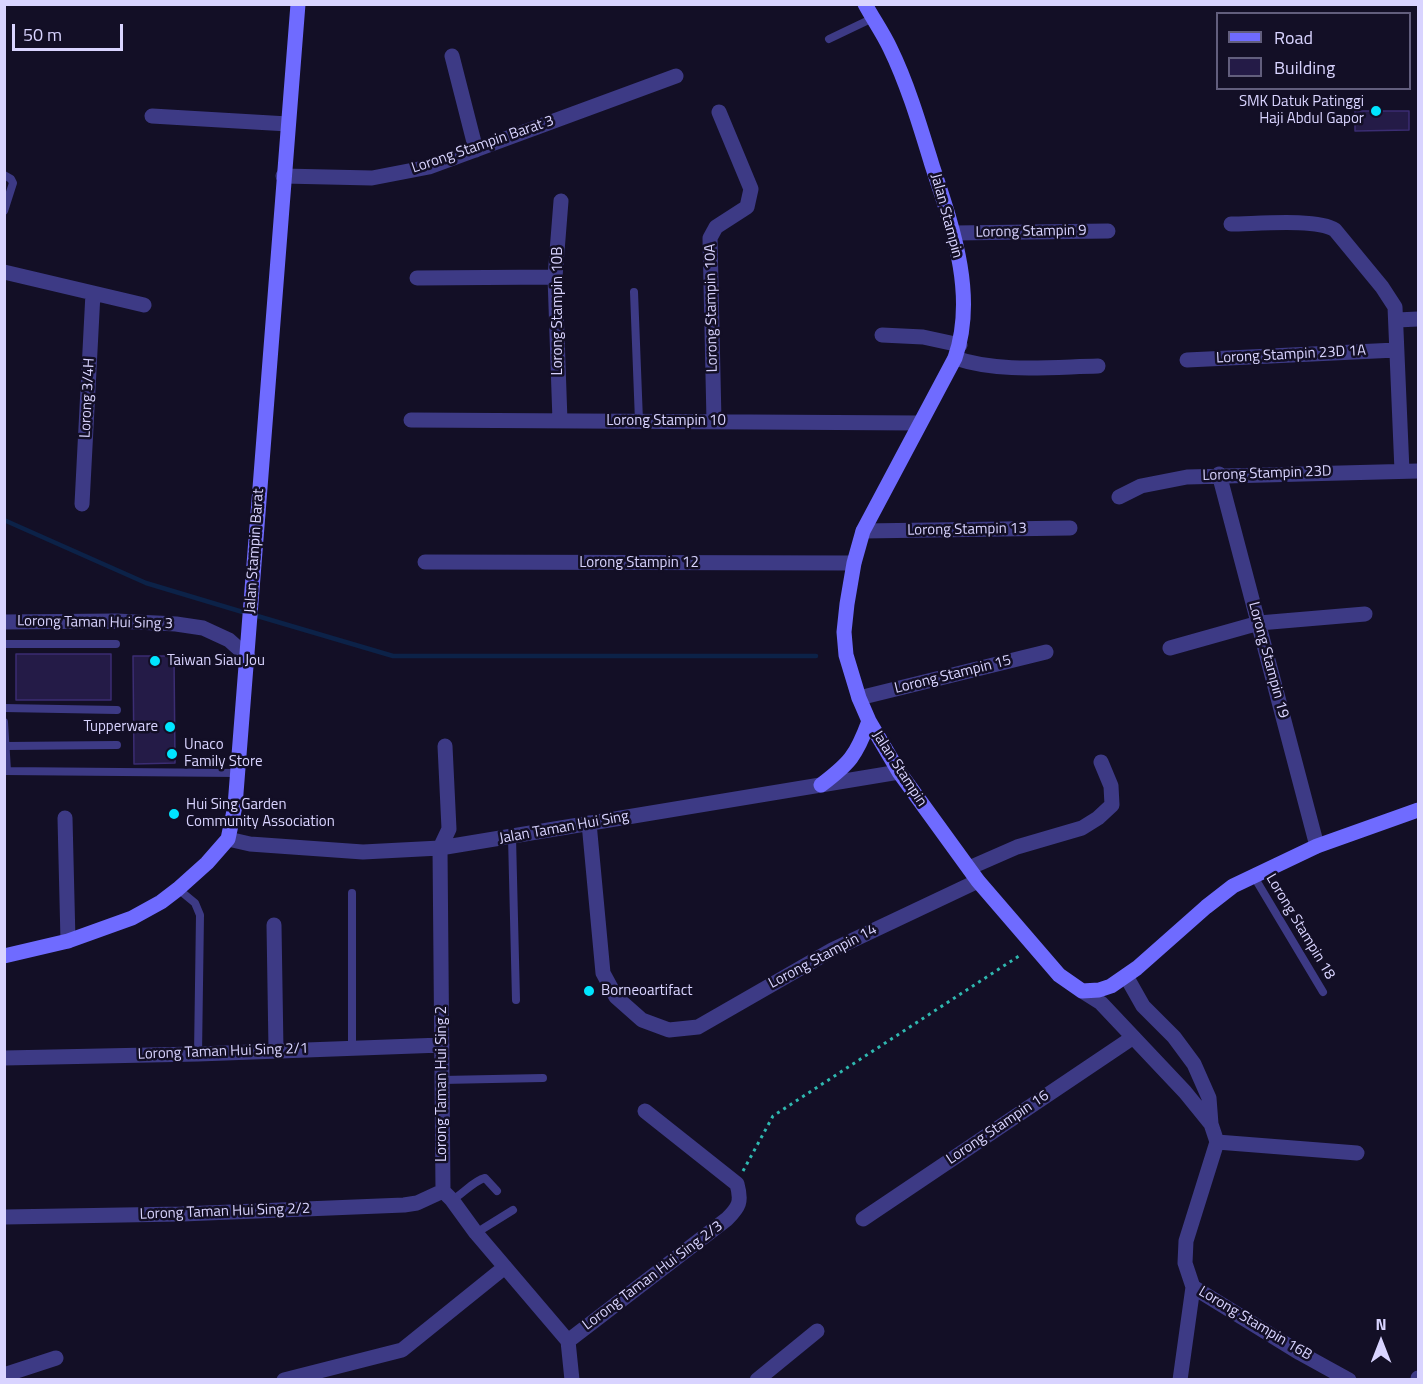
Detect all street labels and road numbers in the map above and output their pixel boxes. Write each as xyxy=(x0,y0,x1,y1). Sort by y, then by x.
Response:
street label: Lorong Stampin Barat 3 xyxy=(409,112,557,178)
street label: Jalan Stampin xyxy=(926,172,966,260)
street label: Lorong Stampin 9 xyxy=(975,222,1087,242)
street label: Lorong Stampin 10A xyxy=(702,244,722,372)
street label: Lorong Stampin 10B xyxy=(549,247,567,375)
street label: Lorong Stampin 23D 1A xyxy=(1216,342,1366,368)
street label: Lorong 3/4H xyxy=(77,358,99,438)
street label: Lorong Stampin 10 xyxy=(606,412,726,430)
street label: Lorong Stampin 23D xyxy=(1202,463,1332,485)
street label: Jalan Stampin Barat xyxy=(242,488,268,614)
street label: Lorong Stampin 13 xyxy=(907,520,1027,540)
street label: Lorong Stampin 12 xyxy=(579,554,699,572)
street label: Lorong Stampin 19 xyxy=(1244,600,1292,720)
street label: Lorong Taman Hui Sing 3 xyxy=(17,613,173,633)
street label: Lorong Stampin 15 xyxy=(893,652,1013,698)
street label: Jalan Stampin xyxy=(868,728,930,810)
street label: Jalan Taman Hui Sing xyxy=(498,808,630,848)
street label: Lorong Stampin 18 xyxy=(1261,871,1339,983)
street label: Lorong Stampin 14 xyxy=(766,921,880,993)
street label: Lorong Taman Hui Sing 2 xyxy=(433,1006,451,1162)
street label: Lorong Taman Hui Sing 2/1 xyxy=(137,1040,309,1064)
street label: Lorong Stampin 16 xyxy=(943,1087,1053,1169)
street label: Lorong Taman Hui Sing 2/2 xyxy=(139,1200,311,1224)
street label: Lorong Taman Hui Sing 2/3 xyxy=(579,1217,727,1335)
street label: Lorong Stampin 16B xyxy=(1195,1283,1315,1365)

